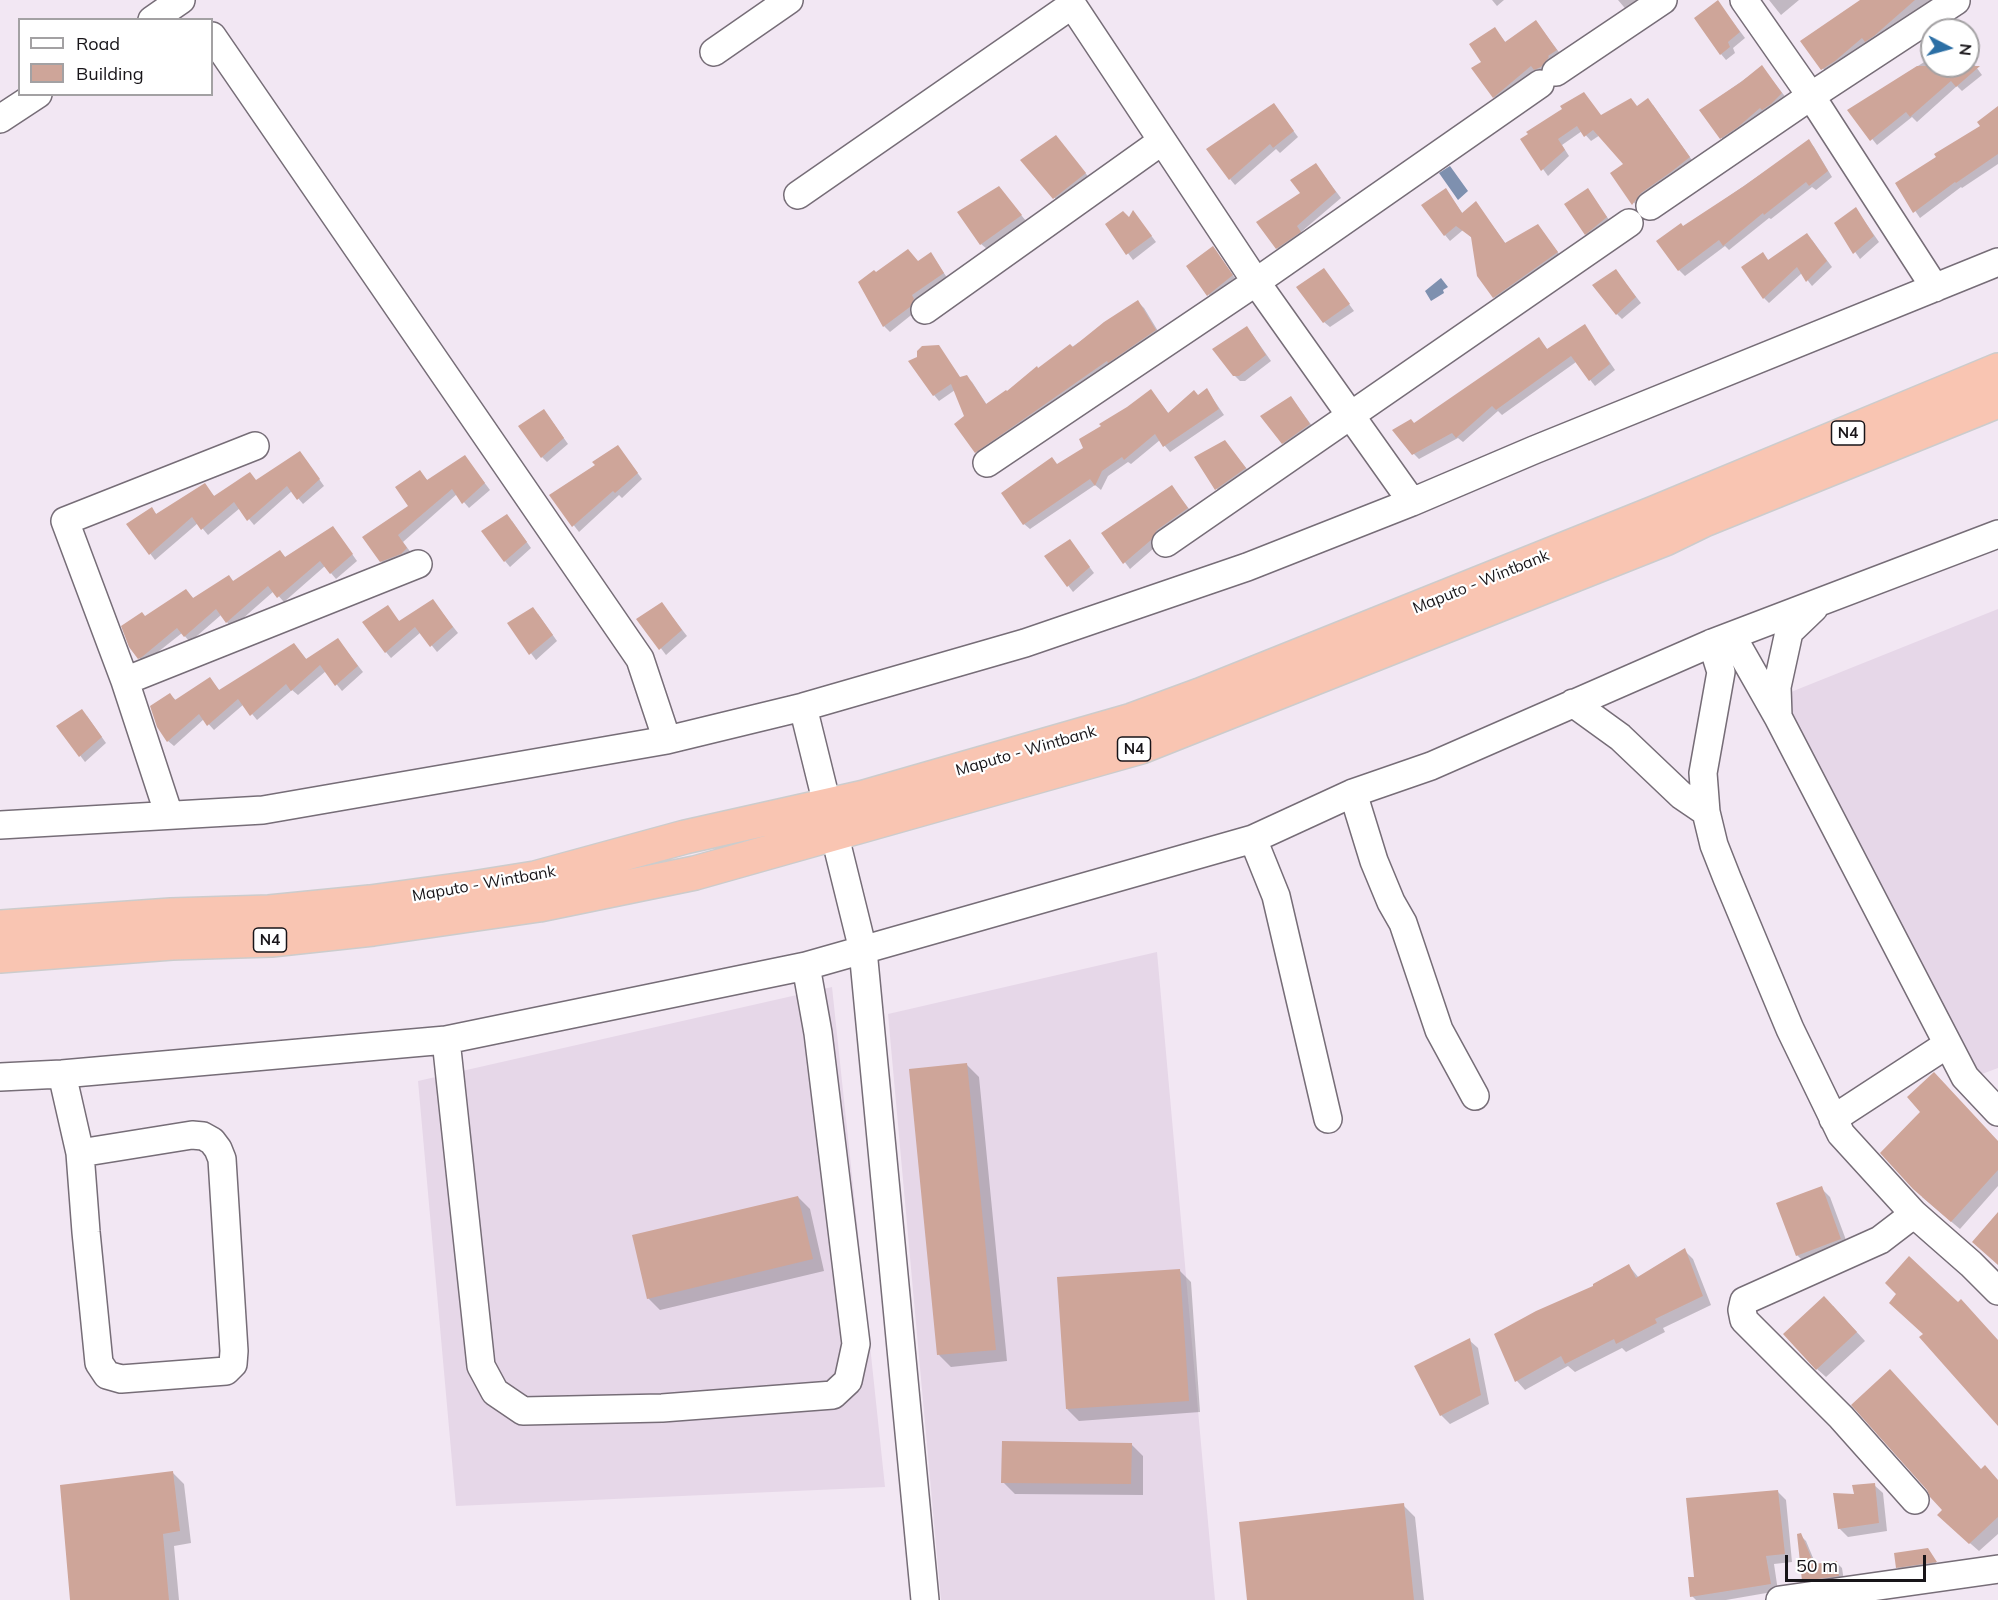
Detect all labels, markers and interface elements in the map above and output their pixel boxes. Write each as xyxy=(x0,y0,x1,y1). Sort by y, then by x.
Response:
legend xyxy=(18,18,213,96)
north arrow xyxy=(1920,18,1980,78)
text: Road xyxy=(76,32,120,55)
text: N xyxy=(1955,43,1976,57)
text: Building xyxy=(76,62,144,85)
road number: N4 xyxy=(1832,421,1864,445)
street label: Maputo - Wintbank xyxy=(1410,546,1552,618)
street label: Maputo - Wintbank xyxy=(953,722,1099,780)
road number: N4 xyxy=(1118,737,1150,761)
street label: Maputo - Wintbank xyxy=(411,862,557,906)
road number: N4 xyxy=(254,928,286,952)
scale bar xyxy=(1788,1543,1929,1581)
text: 50 m xyxy=(1796,1554,1838,1577)

